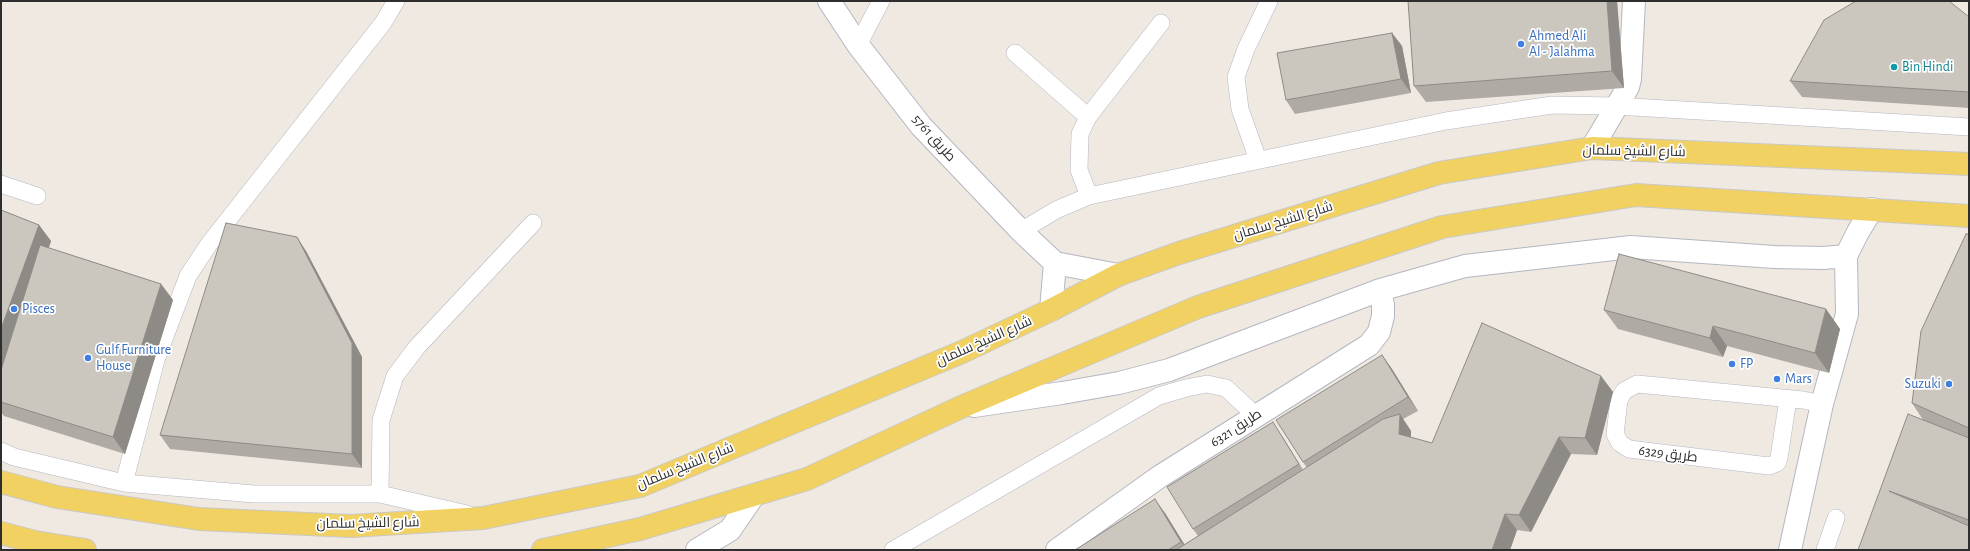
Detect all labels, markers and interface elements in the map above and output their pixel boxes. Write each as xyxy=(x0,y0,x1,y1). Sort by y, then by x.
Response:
place label: Ahmed Ali Al - Jalahma xyxy=(1529,28,1595,60)
marker: Ahmed Ali Al - Jalahma xyxy=(1516,39,1526,49)
place label: Bin Hindi xyxy=(1902,59,1953,75)
marker: Bin Hindi xyxy=(1889,62,1899,72)
street label: طريق 5761 xyxy=(909,111,959,165)
street label: شارع الشيخ سلمان xyxy=(1582,142,1686,160)
street label: شارع الشيخ سلمان xyxy=(1231,198,1335,244)
place label: Pisces xyxy=(22,301,55,317)
marker: Pisces xyxy=(9,304,19,314)
street label: شارع الشيخ سلمان xyxy=(933,312,1035,370)
place label: Gulf Furniture House xyxy=(96,342,171,374)
marker: Gulf Furniture House xyxy=(83,353,93,363)
place label: FP xyxy=(1740,356,1753,372)
marker: FP xyxy=(1727,359,1737,369)
place label: Mars xyxy=(1785,371,1812,387)
marker: Mars xyxy=(1772,374,1782,384)
place label: Suzuki xyxy=(1905,376,1941,392)
marker: Suzuki xyxy=(1944,379,1954,389)
street label: طريق 6321 xyxy=(1207,405,1265,451)
street label: شارع الشيخ سلمان xyxy=(634,439,736,493)
street label: طريق 6329 xyxy=(1637,442,1699,466)
street label: شارع الشيخ سلمان xyxy=(316,514,420,532)

